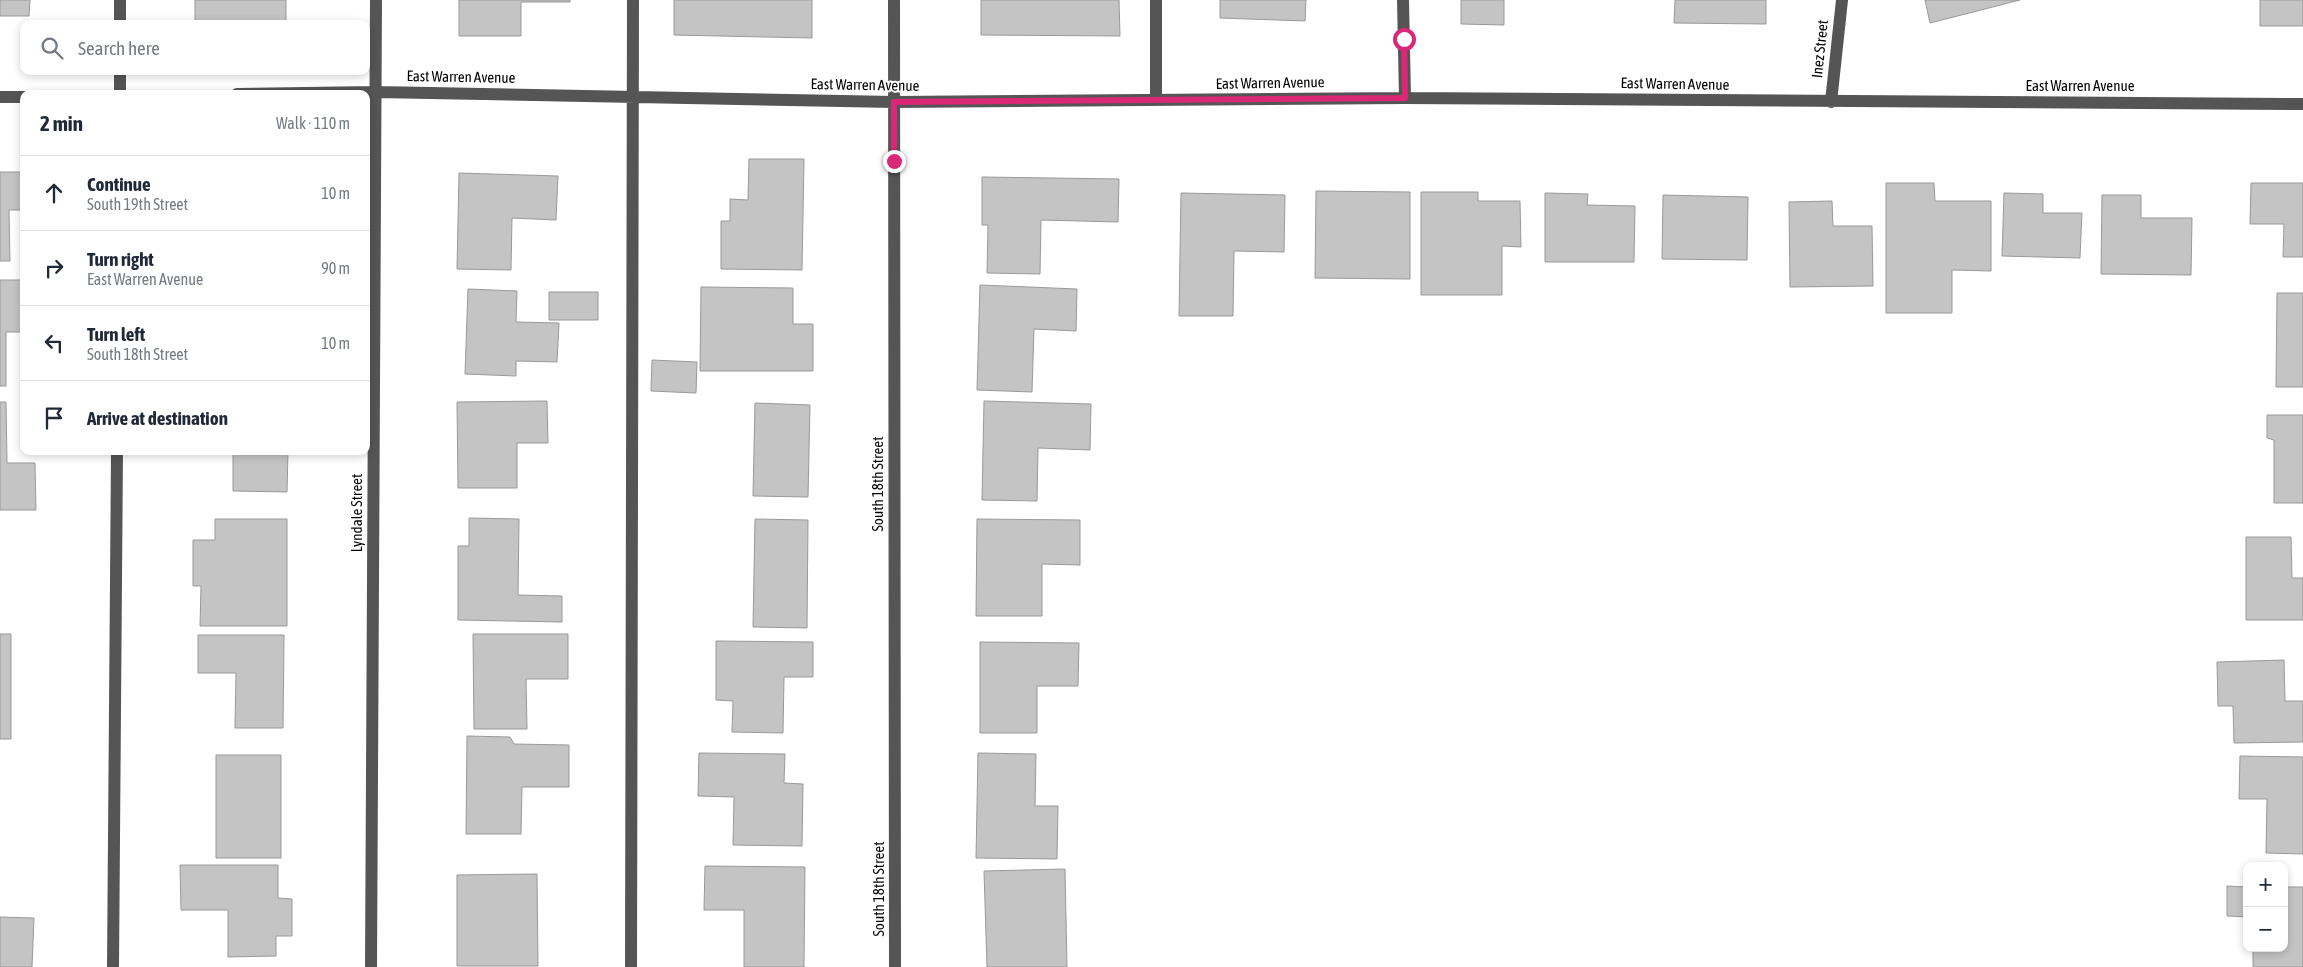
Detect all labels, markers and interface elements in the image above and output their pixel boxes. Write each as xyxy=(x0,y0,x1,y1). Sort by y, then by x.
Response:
street label: Inez Street xyxy=(1808,19,1831,79)
search box xyxy=(20,20,370,75)
route start xyxy=(1393,28,1416,51)
icon: search xyxy=(38,34,66,62)
text: Search here xyxy=(78,37,160,59)
street label: East Warren Avenue xyxy=(406,67,516,86)
street label: East Warren Avenue xyxy=(1215,73,1325,92)
street label: East Warren Avenue xyxy=(1620,74,1730,93)
street label: East Warren Avenue xyxy=(810,75,920,94)
street label: East Warren Avenue xyxy=(2026,77,2135,94)
text: 2 min xyxy=(40,111,83,135)
text: Walk · 110 m xyxy=(276,114,350,132)
route end xyxy=(883,150,906,173)
text: Continue xyxy=(87,173,151,195)
icon: ahead xyxy=(40,179,68,207)
text: 10 m xyxy=(321,184,350,202)
text: South 19th Street xyxy=(87,195,188,213)
text: Turn right xyxy=(87,248,154,270)
icon: right xyxy=(40,254,68,282)
text: 90 m xyxy=(321,259,350,277)
text: East Warren Avenue xyxy=(87,270,203,288)
text: Turn left xyxy=(87,323,145,345)
icon: left xyxy=(40,329,68,357)
text: 10 m xyxy=(321,334,350,352)
text: South 18th Street xyxy=(87,345,188,363)
icon: arrive xyxy=(40,404,68,432)
text: Arrive at destination xyxy=(87,407,228,429)
street label: South 18th Street xyxy=(869,437,886,531)
street label: Lyndale Street xyxy=(348,474,365,552)
street label: South 18th Street xyxy=(870,842,887,936)
map controls xyxy=(2243,862,2288,952)
button: + xyxy=(2243,862,2288,907)
button: − xyxy=(2243,907,2288,952)

